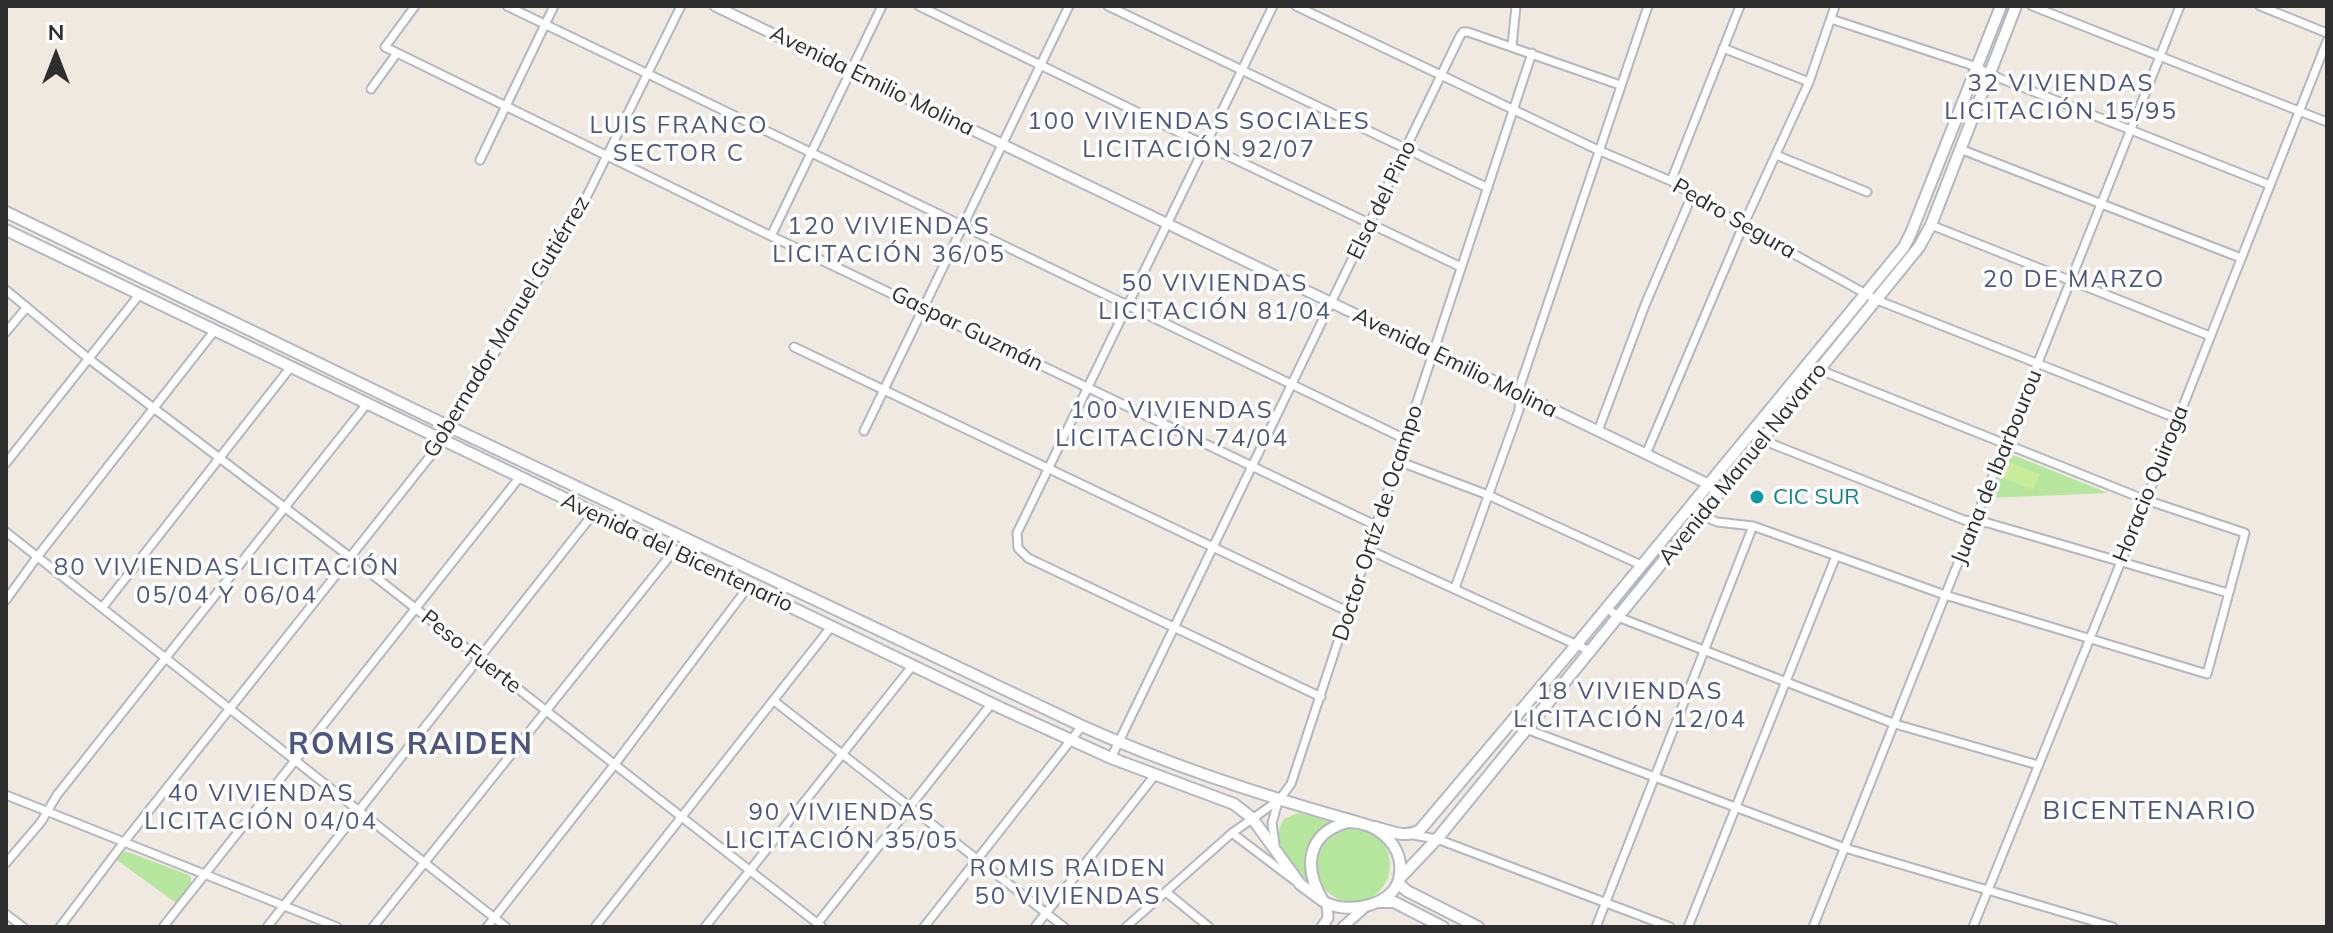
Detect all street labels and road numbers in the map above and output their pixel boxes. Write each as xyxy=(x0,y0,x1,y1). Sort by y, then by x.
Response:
street label: Avenida Emilio Molina xyxy=(766,20,978,142)
street label: Elsa del Pino xyxy=(1342,136,1422,264)
street label: Pedro Segura xyxy=(1668,173,1800,265)
street label: Gobernador Manuel Gutiérrez xyxy=(418,191,596,463)
street label: Gaspar Guzmán xyxy=(887,281,1047,377)
street label: Avenida Emilio Molina xyxy=(1349,302,1561,424)
street label: Avenida Manuel Navarro xyxy=(1653,358,1833,570)
street label: Juana de Ibarbourou xyxy=(1946,366,2048,568)
street label: Doctor Ortíz de Ocampo xyxy=(1327,402,1429,644)
street label: Horacio Quiroga xyxy=(2108,402,2194,566)
street label: Avenida del Bicentenario xyxy=(557,488,797,618)
street label: Peso Fuerte xyxy=(416,605,526,699)

